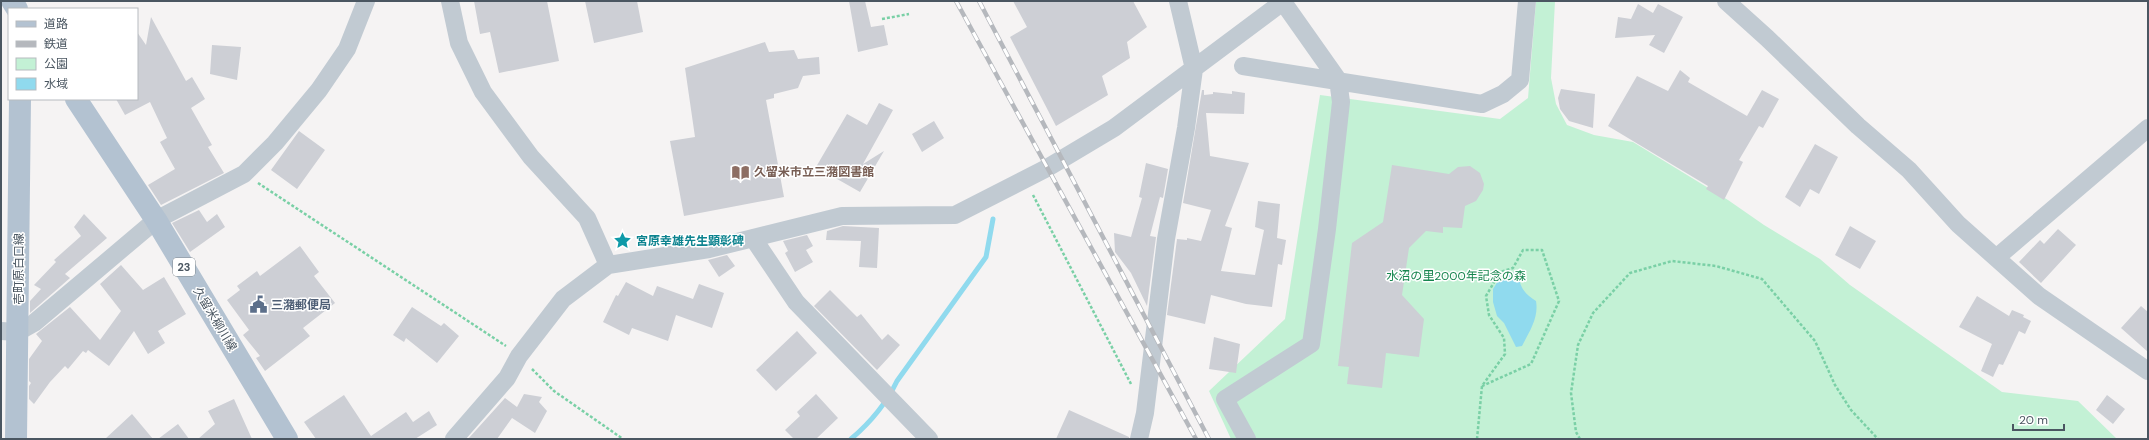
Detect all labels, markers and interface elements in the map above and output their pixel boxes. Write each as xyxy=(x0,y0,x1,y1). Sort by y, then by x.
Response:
legend xyxy=(8,8,138,100)
text: 道路 xyxy=(44,16,68,32)
text: 鉄道 xyxy=(44,36,68,52)
text: 公園 xyxy=(44,56,68,72)
text: 水域 xyxy=(44,76,68,92)
library icon: 久留米市立三潴図書館 xyxy=(731,162,751,182)
place label: 久留米市立三潴図書館 xyxy=(754,164,874,180)
place icon: 宮原幸雄先生顕彰碑 xyxy=(613,231,633,251)
street label: 壱町原白口線 xyxy=(11,233,27,305)
place label: 宮原幸雄先生顕彰碑 xyxy=(636,233,744,249)
road number: 23 xyxy=(173,258,195,276)
park label: 水沼の里2000年記念の森 xyxy=(1386,268,1526,284)
street label: 久留米柳川線 xyxy=(190,284,240,354)
public building icon: 三潴郵便局 xyxy=(248,295,268,315)
place label: 三潴郵便局 xyxy=(271,297,331,313)
scale bar xyxy=(2013,406,2064,432)
text: 20 m xyxy=(2019,412,2048,428)

